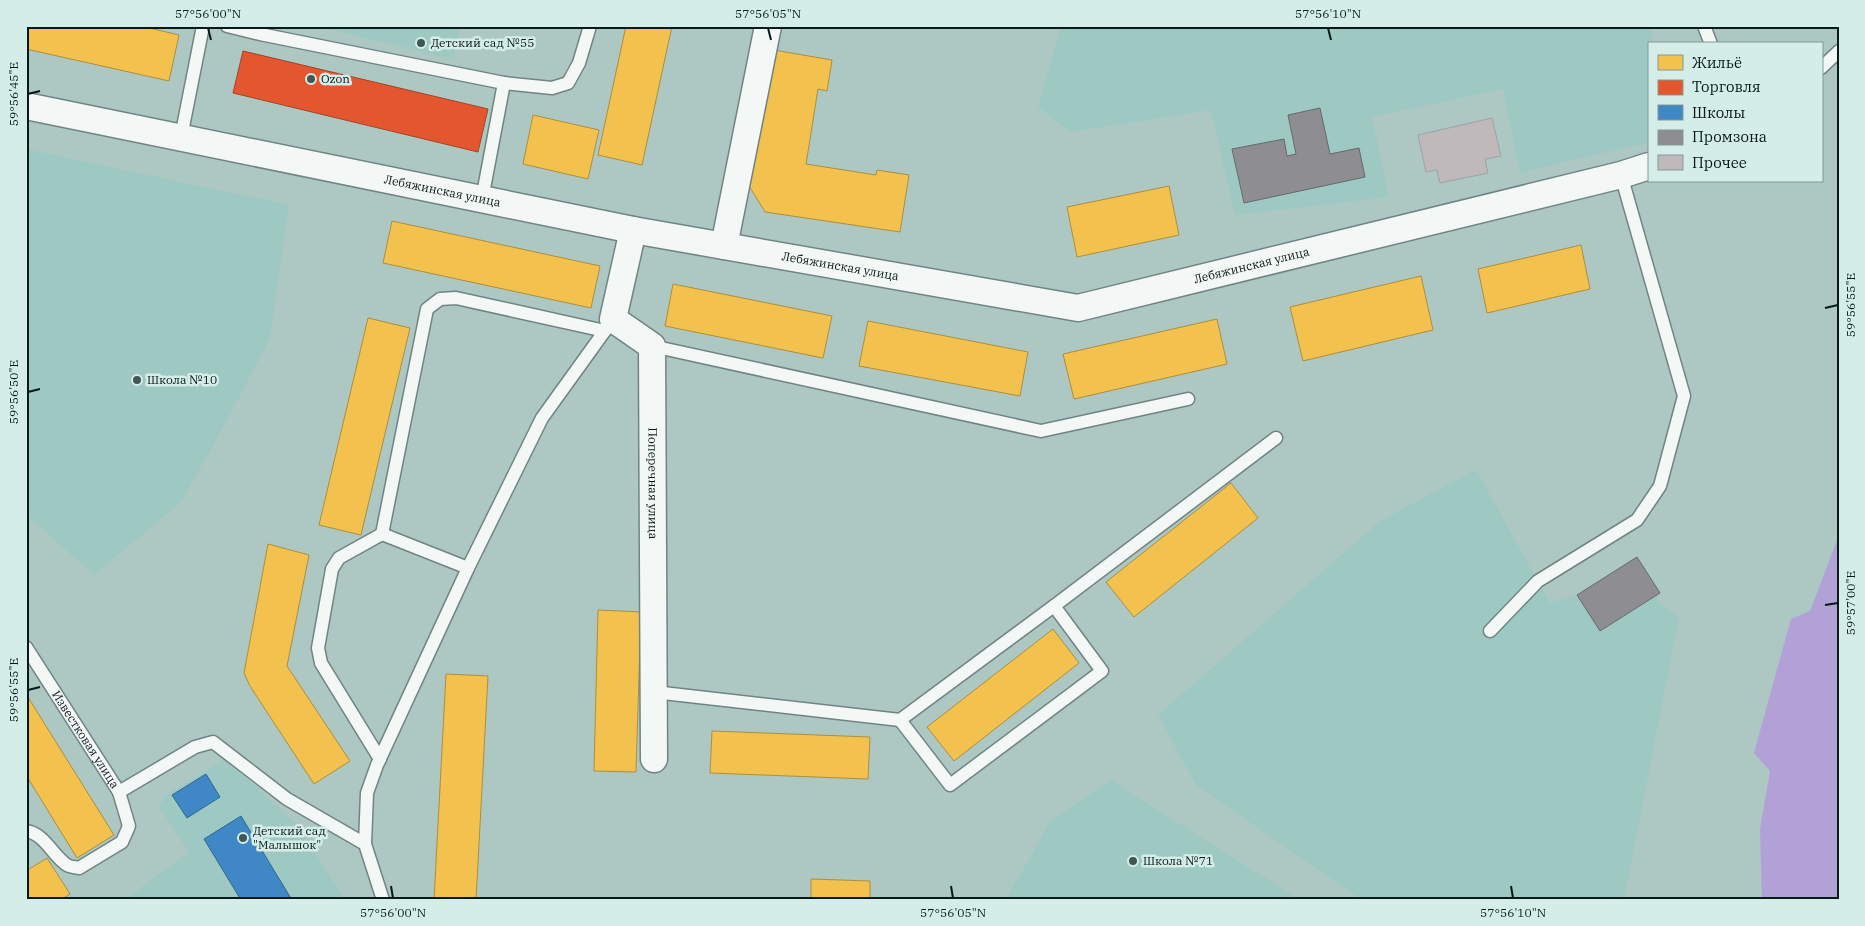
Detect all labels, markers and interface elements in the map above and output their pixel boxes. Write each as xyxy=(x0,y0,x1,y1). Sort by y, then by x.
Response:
text: 57°56'00"N xyxy=(175,6,241,21)
text: 57°56'05"N xyxy=(735,6,801,21)
text: 57°56'10"N xyxy=(1295,6,1361,21)
place label: Детский сад №55 xyxy=(431,35,534,50)
marker: Детский сад №55 xyxy=(415,37,427,49)
legend xyxy=(1648,42,1822,182)
text: Жильё xyxy=(1692,53,1742,72)
text: 59°56'45"E xyxy=(6,62,21,126)
place label: Ozon xyxy=(321,71,350,86)
marker: Ozon xyxy=(305,73,317,85)
text: Торговля xyxy=(1692,77,1761,96)
text: Школы xyxy=(1692,103,1745,122)
text: Промзона xyxy=(1692,127,1767,146)
text: Прочее xyxy=(1692,153,1747,172)
street label: Лебяжинская улица xyxy=(383,171,503,210)
street label: Лебяжинская улица xyxy=(1192,244,1311,286)
street label: Лебяжинская улица xyxy=(781,248,901,284)
text: 59°56'55"E xyxy=(1843,273,1858,337)
text: 59°56'50"E xyxy=(6,360,21,424)
place label: Школа №10 xyxy=(147,372,217,387)
marker: Школа №10 xyxy=(131,374,143,386)
street label: Поперечная улица xyxy=(645,427,661,540)
text: 59°57'00"E xyxy=(1843,571,1858,635)
text: 59°56'55"E xyxy=(6,658,21,722)
street label: Известковая улица xyxy=(49,688,123,791)
place label: Детский сад "Малышок" xyxy=(253,823,326,852)
marker: Детский сад "Малышок" xyxy=(237,832,249,844)
place label: Школа №71 xyxy=(1143,853,1213,868)
marker: Школа №71 xyxy=(1127,855,1139,867)
text: 57°56'00"N xyxy=(360,905,426,920)
text: 57°56'05"N xyxy=(920,905,986,920)
text: 57°56'10"N xyxy=(1480,905,1546,920)

